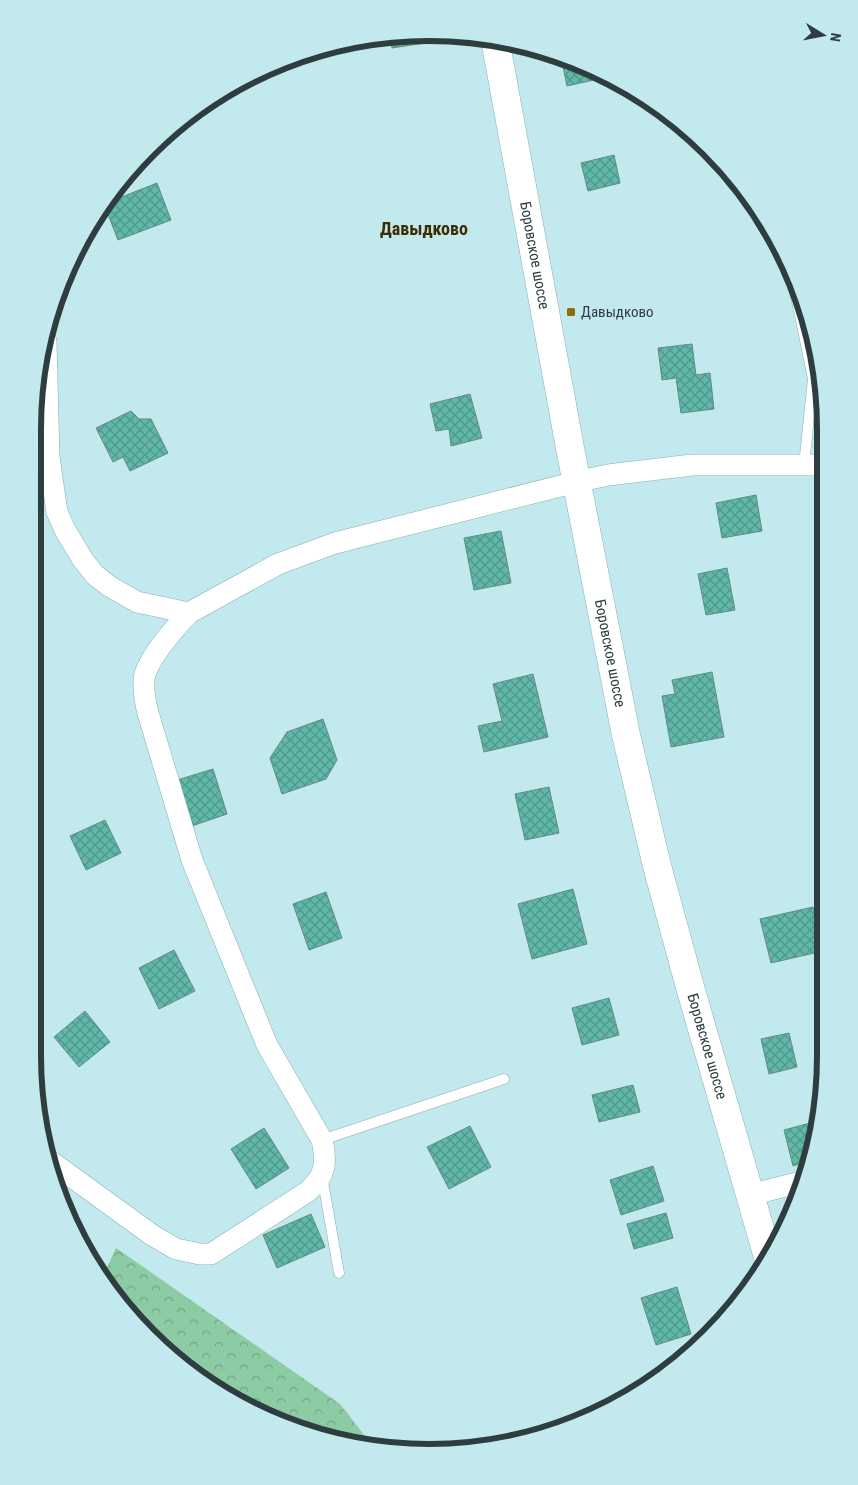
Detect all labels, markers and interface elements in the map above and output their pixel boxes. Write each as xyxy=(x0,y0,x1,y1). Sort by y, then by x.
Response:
north arrow xyxy=(798,10,848,60)
text: N xyxy=(827,32,844,43)
street label: Боровское шоссе xyxy=(516,200,553,311)
district label: Давыдково xyxy=(380,218,468,239)
place label: Давыдково xyxy=(581,303,654,321)
marker: Давыдково xyxy=(565,306,577,318)
street label: Боровское шоссе xyxy=(591,598,629,709)
street label: Боровское шоссе xyxy=(683,991,731,1101)

